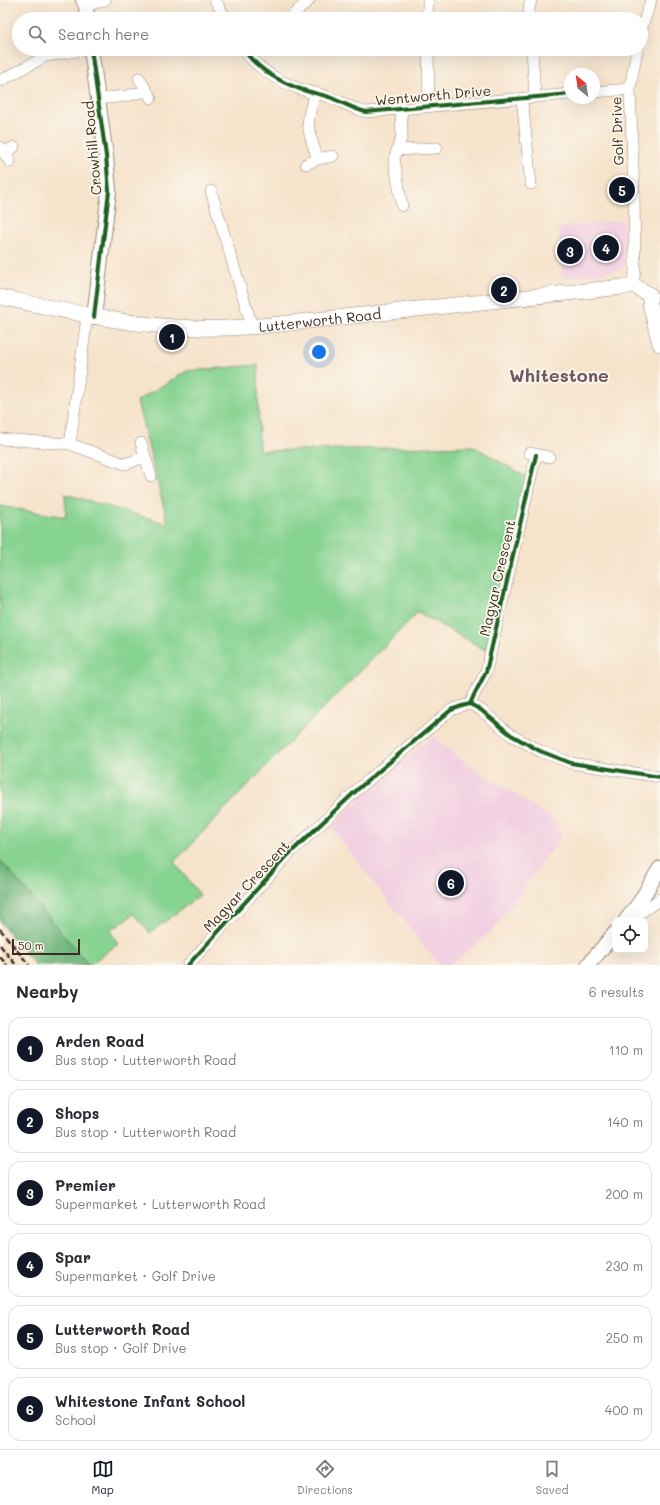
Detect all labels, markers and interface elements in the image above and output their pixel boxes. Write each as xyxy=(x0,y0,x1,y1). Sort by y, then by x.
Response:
search box xyxy=(12,12,648,56)
icon: search xyxy=(26,23,48,45)
text: Search here xyxy=(58,24,149,44)
north arrow xyxy=(564,68,600,104)
street label: Wentworth Drive xyxy=(374,80,492,110)
street label: Golf Drive xyxy=(606,96,628,166)
street label: Crowhill Road xyxy=(78,100,106,196)
pin: 5 xyxy=(609,175,635,205)
pin: 4 xyxy=(593,233,619,263)
pin: 3 xyxy=(557,236,583,266)
pin: 2 xyxy=(491,275,517,305)
street label: Lutterworth Road xyxy=(258,303,382,336)
pin: 1 xyxy=(159,322,185,352)
your location xyxy=(309,342,329,362)
district label: Whitestone xyxy=(509,363,609,387)
street label: Magyar Crescent xyxy=(474,518,520,638)
street label: Magyar Crescent xyxy=(199,836,293,936)
pin: 6 xyxy=(438,868,464,898)
map controls xyxy=(612,917,648,953)
button: locate xyxy=(612,917,648,953)
scale bar xyxy=(12,937,80,956)
text: 50 m xyxy=(18,938,44,953)
text: Nearby xyxy=(16,980,78,1002)
text: 6 results xyxy=(589,983,644,1000)
text: Arden Road xyxy=(55,1031,144,1051)
text: 1 xyxy=(27,1041,33,1058)
text: 110 m xyxy=(609,1041,643,1058)
text: Bus stop · Lutterworth Road xyxy=(55,1051,236,1068)
text: Shops xyxy=(55,1103,99,1123)
text: 2 xyxy=(26,1113,34,1130)
text: 140 m xyxy=(607,1113,643,1130)
text: Bus stop · Lutterworth Road xyxy=(55,1123,236,1140)
text: Premier xyxy=(55,1175,116,1195)
text: 3 xyxy=(26,1185,34,1202)
text: 200 m xyxy=(605,1185,643,1202)
text: Supermarket · Lutterworth Road xyxy=(55,1195,266,1212)
text: Spar xyxy=(55,1247,91,1267)
text: 4 xyxy=(26,1257,34,1274)
text: 230 m xyxy=(606,1257,643,1274)
text: Supermarket · Golf Drive xyxy=(55,1267,216,1284)
text: Lutterworth Road xyxy=(55,1319,190,1339)
text: 5 xyxy=(26,1329,34,1346)
text: 250 m xyxy=(606,1329,643,1346)
text: Bus stop · Golf Drive xyxy=(55,1339,187,1356)
text: Whitestone Infant School xyxy=(55,1391,245,1411)
text: 6 xyxy=(26,1401,34,1418)
text: 400 m xyxy=(605,1401,643,1418)
text: School xyxy=(55,1411,96,1428)
tab: Map xyxy=(92,1458,114,1497)
tab: Directions xyxy=(297,1458,353,1497)
tab: Saved xyxy=(536,1458,568,1497)

